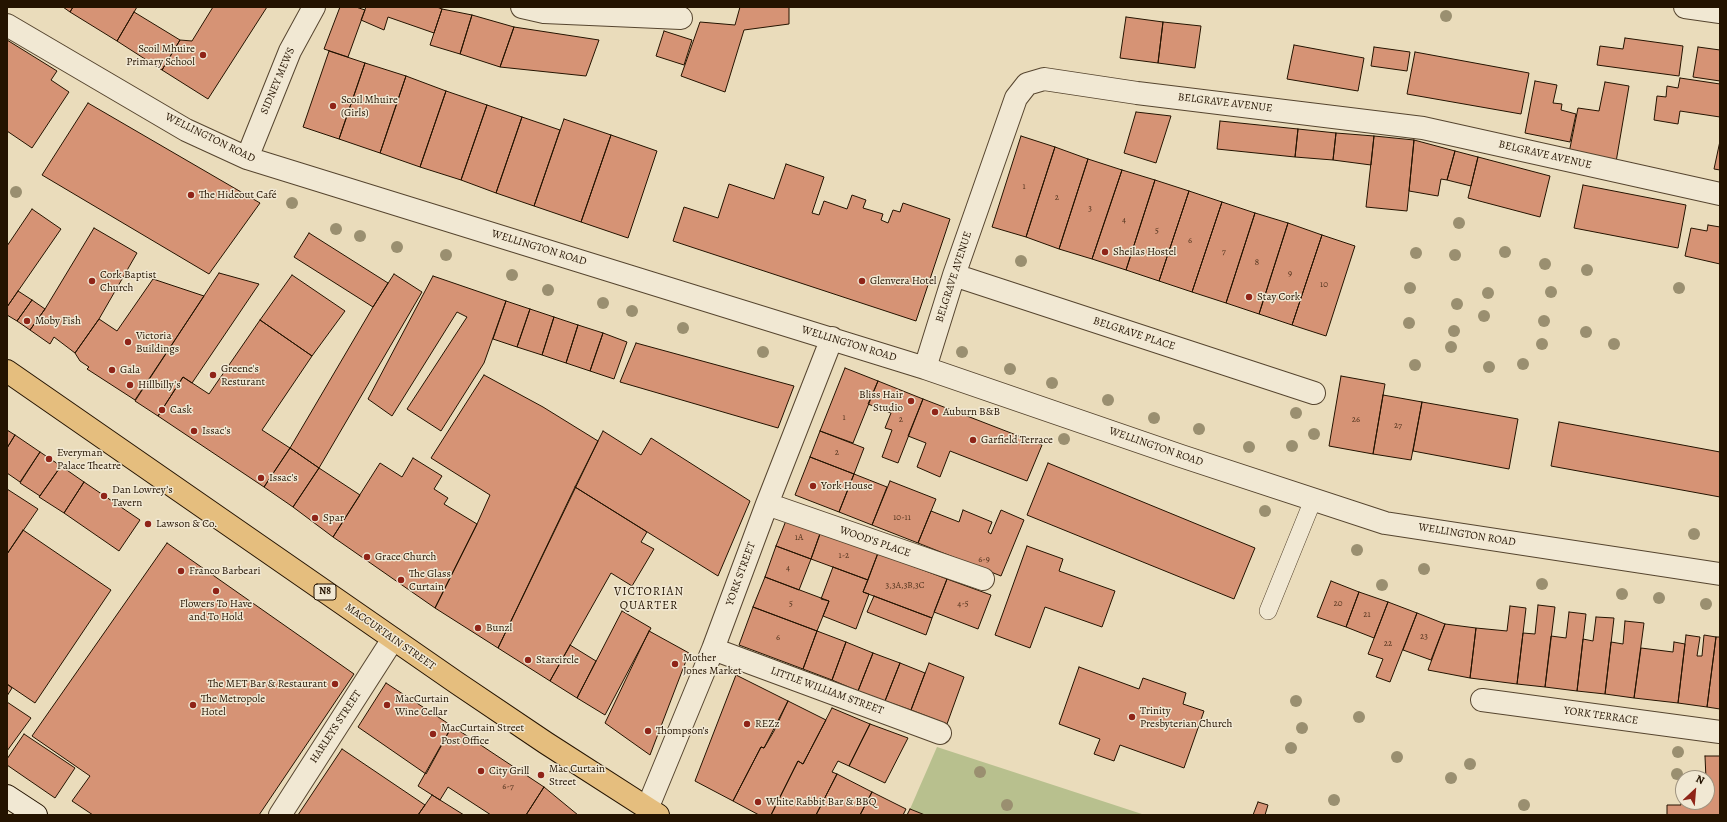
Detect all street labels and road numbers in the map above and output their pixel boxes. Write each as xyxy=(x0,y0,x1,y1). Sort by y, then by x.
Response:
street label: SIDNEY MEWS xyxy=(258,46,298,116)
street label: BELGRAVE AVENUE xyxy=(1177,91,1273,115)
street label: WELLINGTON ROAD xyxy=(163,110,257,166)
street label: BELGRAVE AVENUE xyxy=(1497,138,1593,172)
street label: WELLINGTON ROAD xyxy=(490,227,588,269)
street label: BELGRAVE AVENUE xyxy=(933,230,975,324)
street label: BELGRAVE PLACE xyxy=(1091,314,1177,354)
street label: WELLINGTON ROAD xyxy=(800,323,898,365)
street label: WELLINGTON ROAD xyxy=(1107,425,1205,469)
street label: WELLINGTON ROAD xyxy=(1417,521,1517,549)
street label: WOOD'S PLACE xyxy=(838,524,912,560)
street label: YORK STREET xyxy=(723,540,759,608)
road number: N8 xyxy=(314,584,336,600)
street label: MACCURTAIN STREET xyxy=(342,601,438,673)
street label: LITTLE WILLIAM STREET xyxy=(769,664,885,718)
street label: HARLEYS STREET xyxy=(307,688,365,766)
street label: YORK TERRACE xyxy=(1563,704,1639,728)

